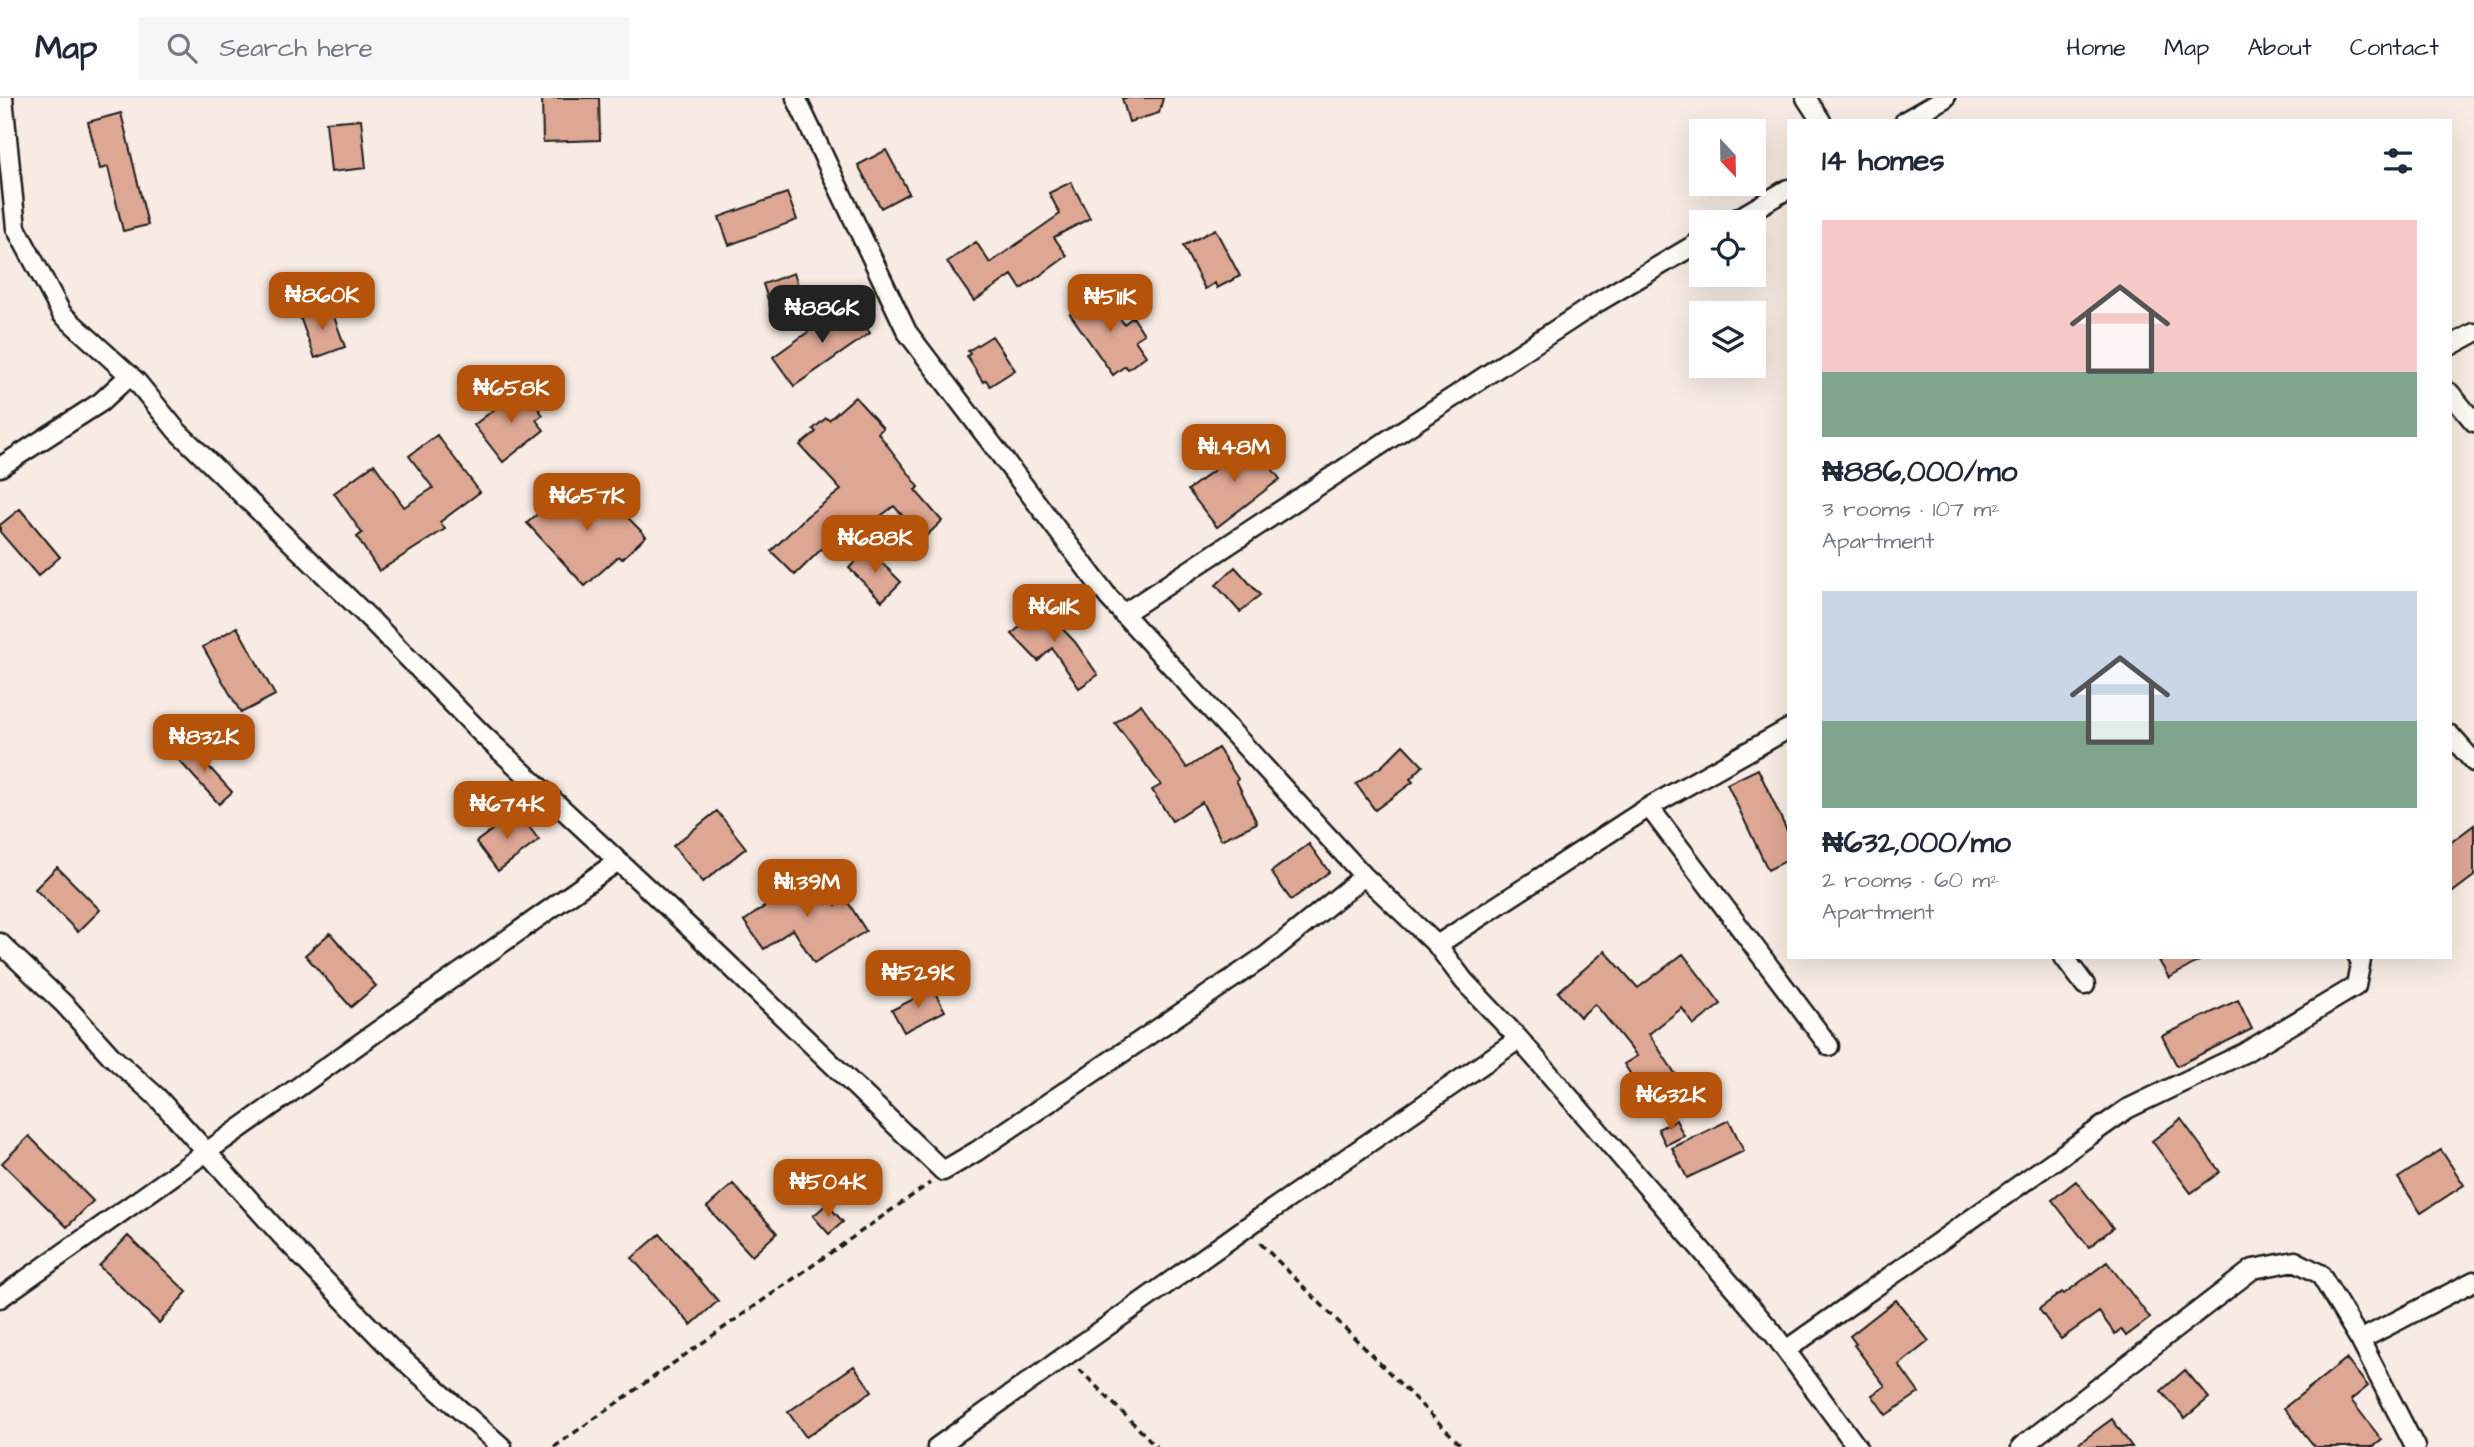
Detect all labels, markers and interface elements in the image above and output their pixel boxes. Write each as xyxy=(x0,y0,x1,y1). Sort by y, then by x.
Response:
search box xyxy=(139,17,629,80)
text: Map xyxy=(35,25,97,71)
icon: search xyxy=(163,29,201,67)
text: Search here xyxy=(219,30,373,66)
text: Home xyxy=(2066,31,2126,65)
text: Map xyxy=(2164,31,2209,65)
text: About xyxy=(2247,31,2312,65)
text: Contact xyxy=(2350,31,2439,65)
north arrow xyxy=(1689,119,1766,196)
map controls xyxy=(1689,119,1766,378)
text: 14 homes xyxy=(1822,140,1945,182)
icon: filters xyxy=(2379,142,2417,180)
button: locate xyxy=(1689,210,1766,287)
icon: home xyxy=(2057,266,2183,392)
pin: ₦860K xyxy=(273,272,371,332)
pin: ₦511K xyxy=(1061,274,1159,334)
text: ₦860K xyxy=(285,279,359,311)
text: ₦511K xyxy=(1084,281,1136,313)
pin: ₦886K xyxy=(773,286,871,345)
text: ₦886K xyxy=(785,292,859,324)
button: layers xyxy=(1689,301,1766,378)
pin: ₦658K xyxy=(462,366,560,425)
text: ₦658K xyxy=(473,372,549,404)
pin: ₦1.48M xyxy=(1177,424,1291,484)
text: ₦1.48M xyxy=(1198,431,1270,463)
text: ₦886,000/mo xyxy=(1822,451,2017,493)
pin: ₦657K xyxy=(538,474,636,533)
text: ₦657K xyxy=(549,480,625,512)
text: 3 rooms · 107 m² xyxy=(1822,493,2000,525)
pin: ₦688K xyxy=(826,516,924,575)
text: ₦688K xyxy=(838,522,912,554)
text: Apartment xyxy=(1822,525,1934,557)
pin: ₦611K xyxy=(1005,584,1103,644)
text: ₦611K xyxy=(1029,591,1079,623)
icon: home xyxy=(2057,637,2183,763)
pin: ₦832K xyxy=(155,714,253,774)
text: ₦832K xyxy=(169,721,239,753)
pin: ₦674K xyxy=(458,782,556,841)
text: ₦674K xyxy=(470,788,544,820)
text: ₦632,000/mo xyxy=(1822,822,2011,864)
pin: ₦1.39M xyxy=(750,860,864,919)
text: 2 rooms · 60 m² xyxy=(1822,864,1999,896)
text: ₦1.39M xyxy=(774,866,840,898)
text: Apartment xyxy=(1822,896,1934,928)
pin: ₦529K xyxy=(869,950,967,1010)
text: ₦529K xyxy=(881,957,955,989)
pin: ₦632K xyxy=(1622,1072,1720,1132)
text: ₦632K xyxy=(1636,1079,1706,1111)
pin: ₦504K xyxy=(779,1160,877,1219)
text: ₦504K xyxy=(790,1166,867,1198)

